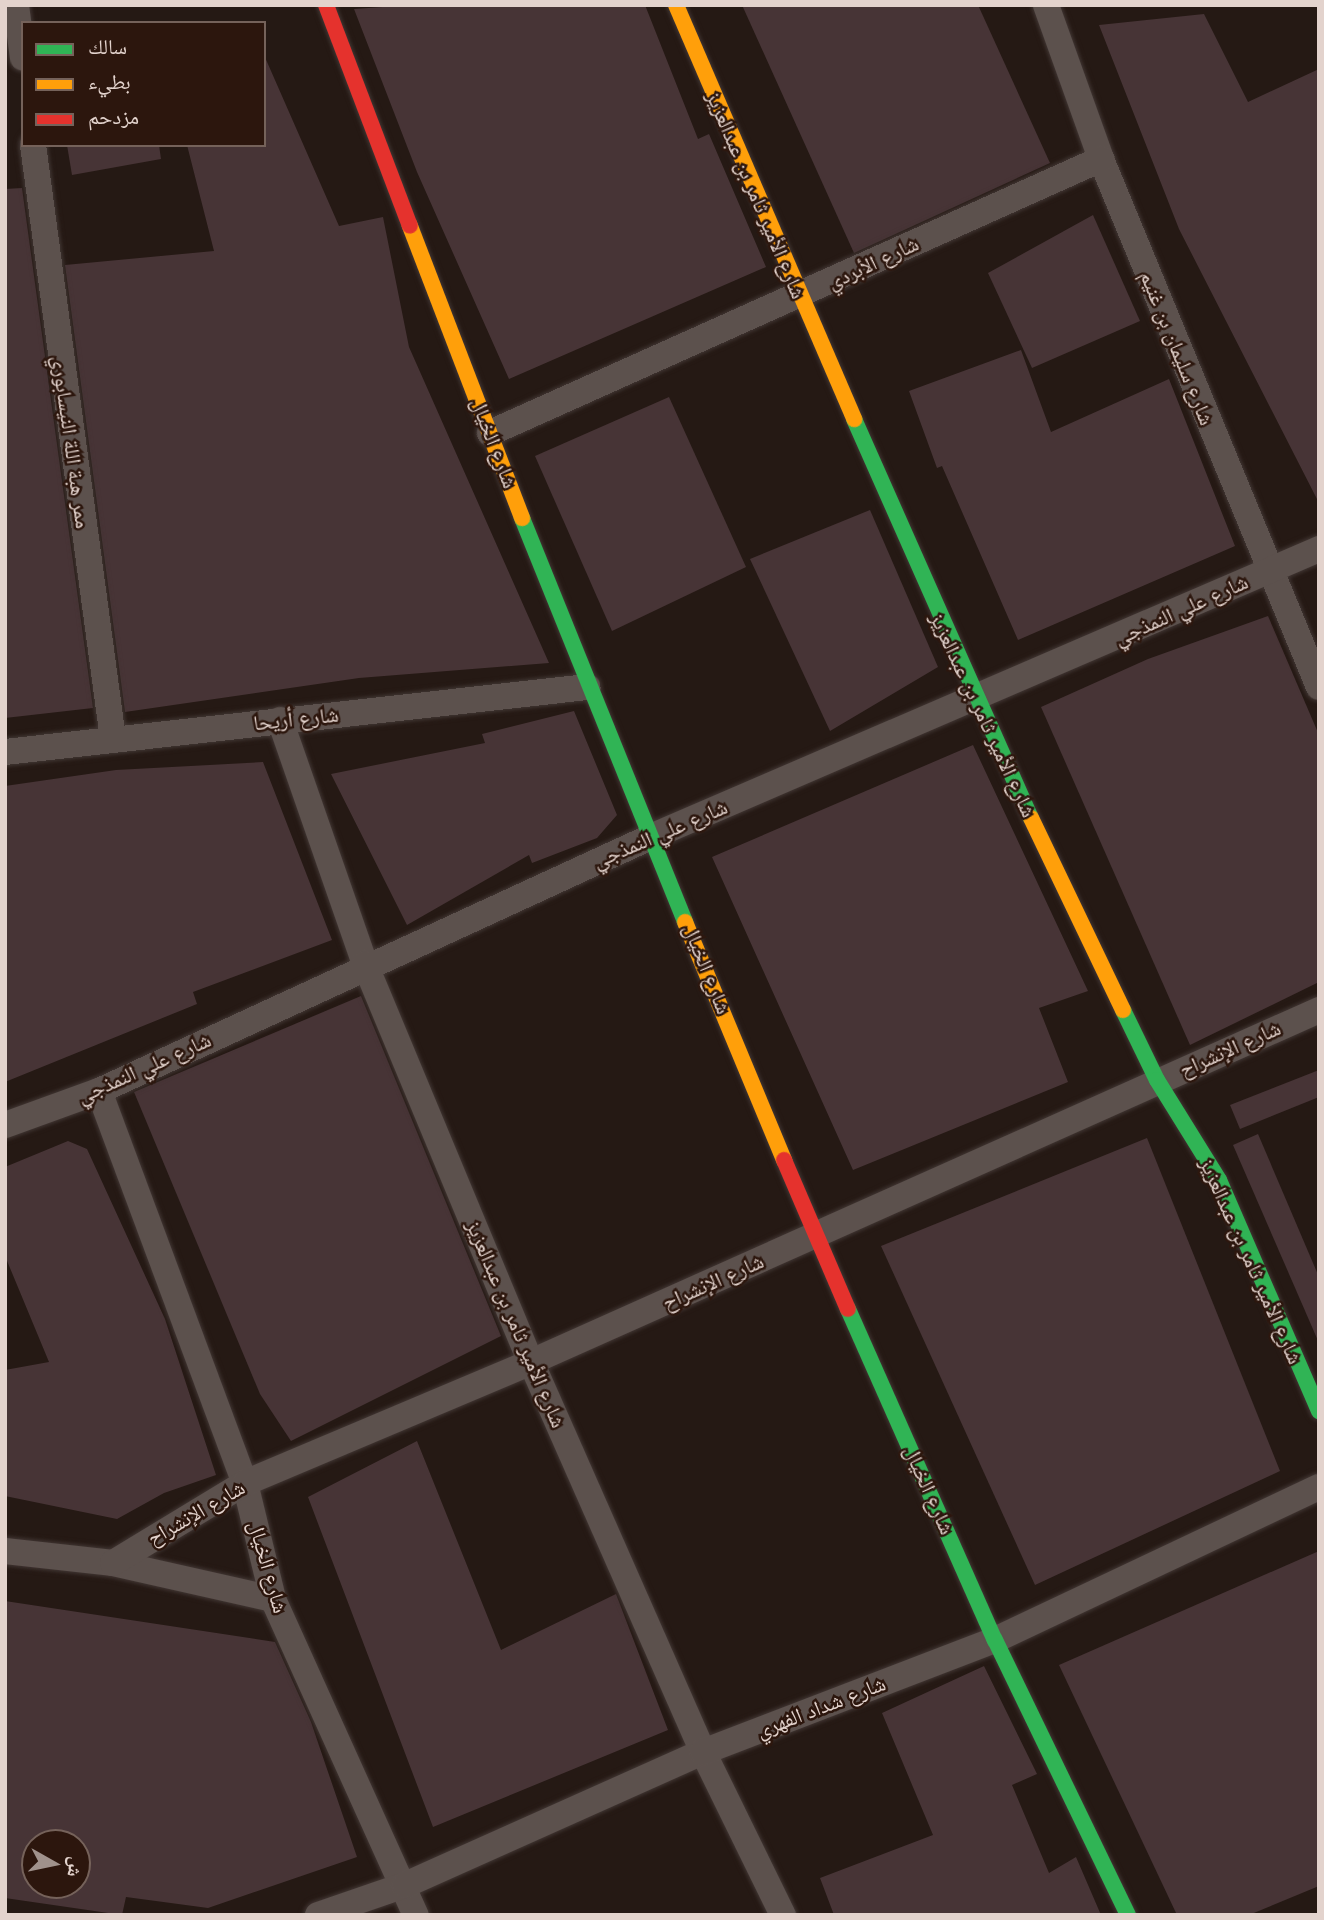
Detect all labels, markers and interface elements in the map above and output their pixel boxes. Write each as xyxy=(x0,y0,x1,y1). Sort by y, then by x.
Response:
legend xyxy=(21,21,266,147)
text: سالك xyxy=(88,34,127,60)
text: بطيء xyxy=(88,69,131,95)
street label: شارع الأمير ثامر بن عبدالعزيز xyxy=(701,87,811,303)
text: مزدحم xyxy=(88,104,139,130)
street label: شارع الأبردي xyxy=(823,231,923,295)
street label: شارع سليمان بن غنيم xyxy=(1135,267,1219,429)
street label: ممر هبة اللة النيسابوري xyxy=(46,354,96,530)
street label: شارع الخيال xyxy=(465,394,523,492)
street label: شارع علي النمذجي xyxy=(1110,569,1252,651)
street label: شارع الأمير ثامر بن عبدالعزيز xyxy=(924,609,1042,821)
street label: شارع أريحا xyxy=(252,702,340,736)
street label: شارع علي النمذجي xyxy=(589,794,731,874)
street label: شارع الخيال xyxy=(678,920,736,1018)
street label: شارع الإنشراح xyxy=(1175,1015,1285,1083)
street label: شارع علي النمذجي xyxy=(73,1027,215,1109)
street label: شارع الأمير ثامر بن عبدالعزيز xyxy=(1194,1154,1308,1368)
street label: شارع الأمير ثامر بن عبدالعزيز xyxy=(461,1216,571,1432)
street label: شارع الإنشراح xyxy=(658,1248,768,1316)
street label: شارع الخيال xyxy=(898,1442,960,1538)
street label: شارع الإنشراح xyxy=(143,1475,249,1551)
street label: شارع الخيال xyxy=(243,1518,293,1616)
street label: شارع شداد الفهري xyxy=(753,1671,889,1743)
north arrow xyxy=(21,1829,91,1899)
text: ش xyxy=(62,1855,88,1879)

